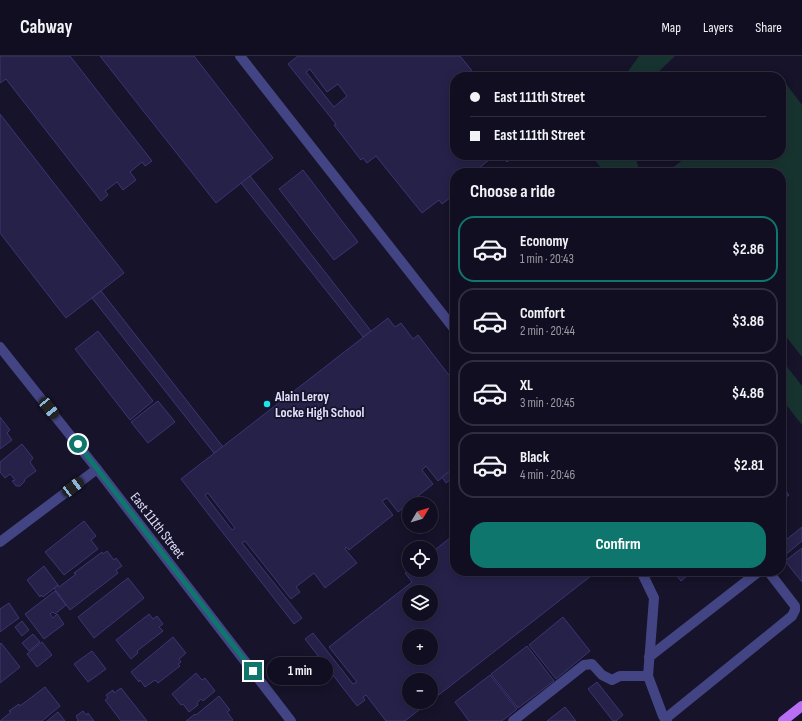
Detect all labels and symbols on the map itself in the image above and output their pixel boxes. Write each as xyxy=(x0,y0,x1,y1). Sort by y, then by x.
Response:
place label: Alain Leroy Locke High School xyxy=(274,388,365,421)
car xyxy=(37,395,61,421)
marker: Alain Leroy Locke High School xyxy=(262,399,272,409)
route start xyxy=(69,435,87,453)
car xyxy=(60,475,86,499)
street label: East 111th Street xyxy=(127,489,189,562)
north arrow xyxy=(402,497,438,533)
callout: 1 min xyxy=(267,657,333,685)
route end xyxy=(244,662,262,680)

